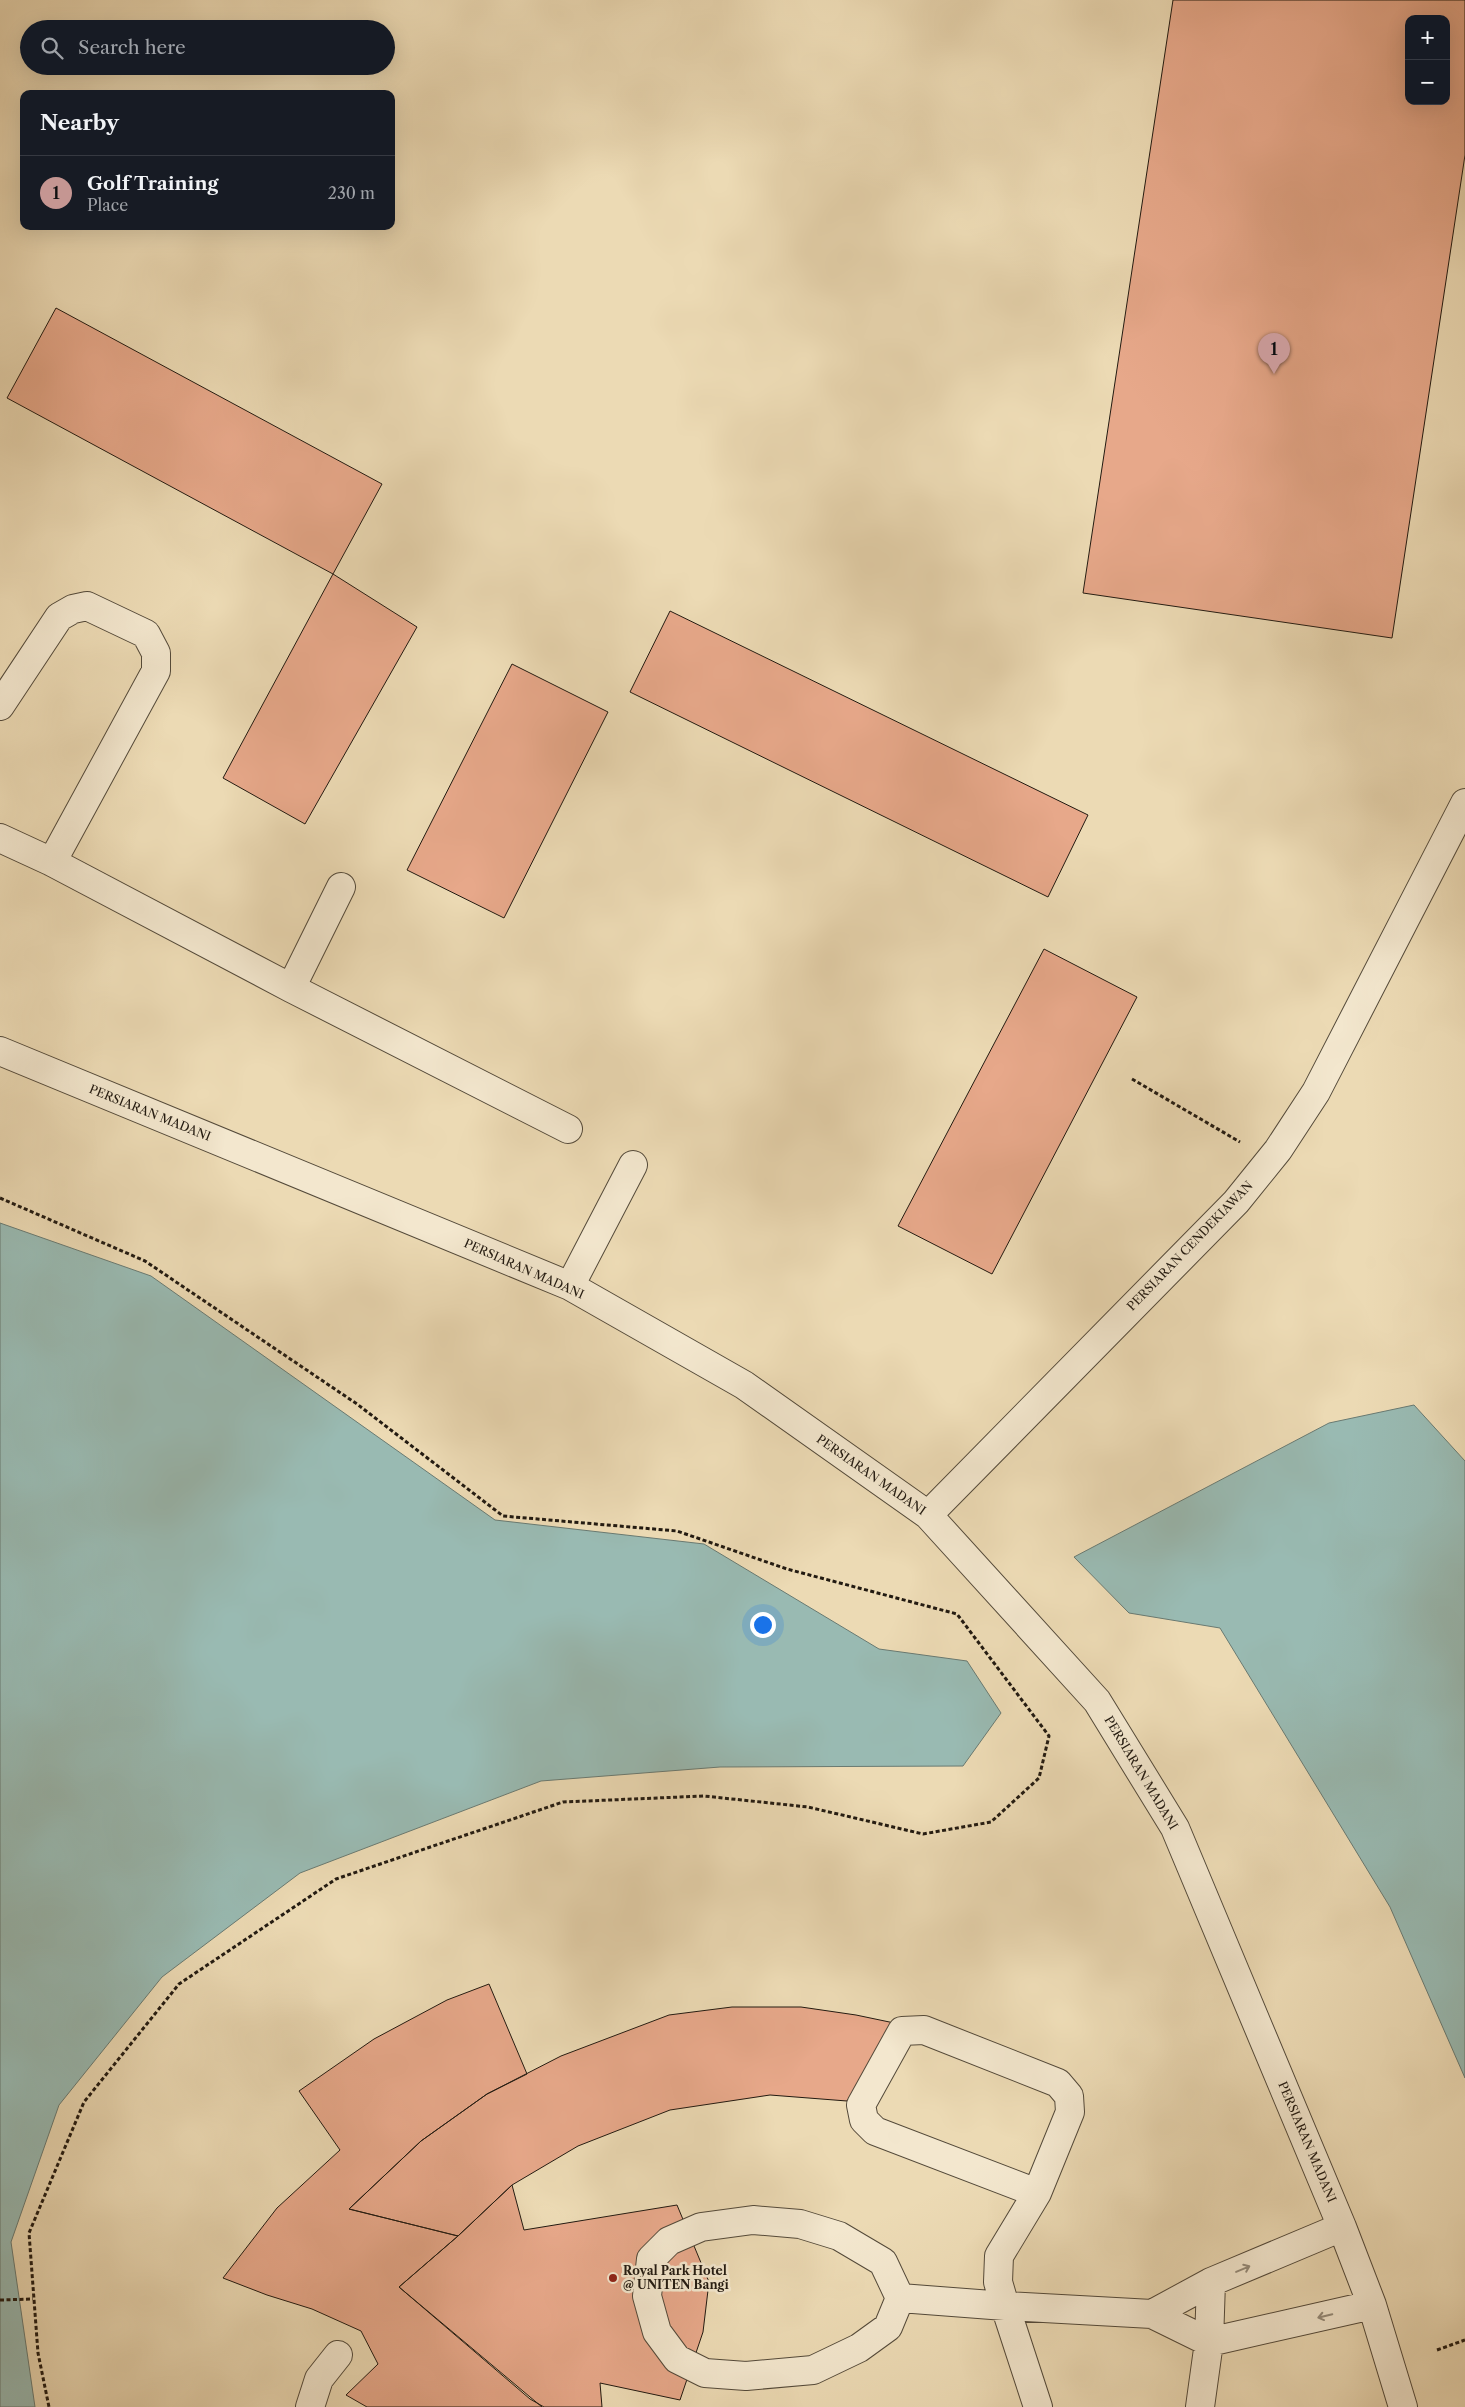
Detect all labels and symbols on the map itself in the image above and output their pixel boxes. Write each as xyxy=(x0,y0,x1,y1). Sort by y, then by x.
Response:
pin: 1 xyxy=(1258,333,1290,374)
street label: PERSIARAN MADANI xyxy=(87,1081,213,1144)
street label: PERSIARAN CENDEKIAWAN xyxy=(1124,1178,1256,1314)
street label: PERSIARAN MADANI xyxy=(462,1235,587,1302)
street label: PERSIARAN MADANI xyxy=(814,1431,929,1518)
your location xyxy=(750,1612,776,1638)
street label: PERSIARAN MADANI xyxy=(1102,1713,1181,1832)
street label: PERSIARAN MADANI xyxy=(1275,2079,1340,2205)
place label: Royal Park Hotel @ UNITEN Bangi xyxy=(623,2263,730,2292)
one-way arrow xyxy=(1235,2263,1250,2273)
marker: Royal Park Hotel @ UNITEN Bangi xyxy=(607,2272,619,2284)
one-way arrow xyxy=(1317,2312,1333,2321)

